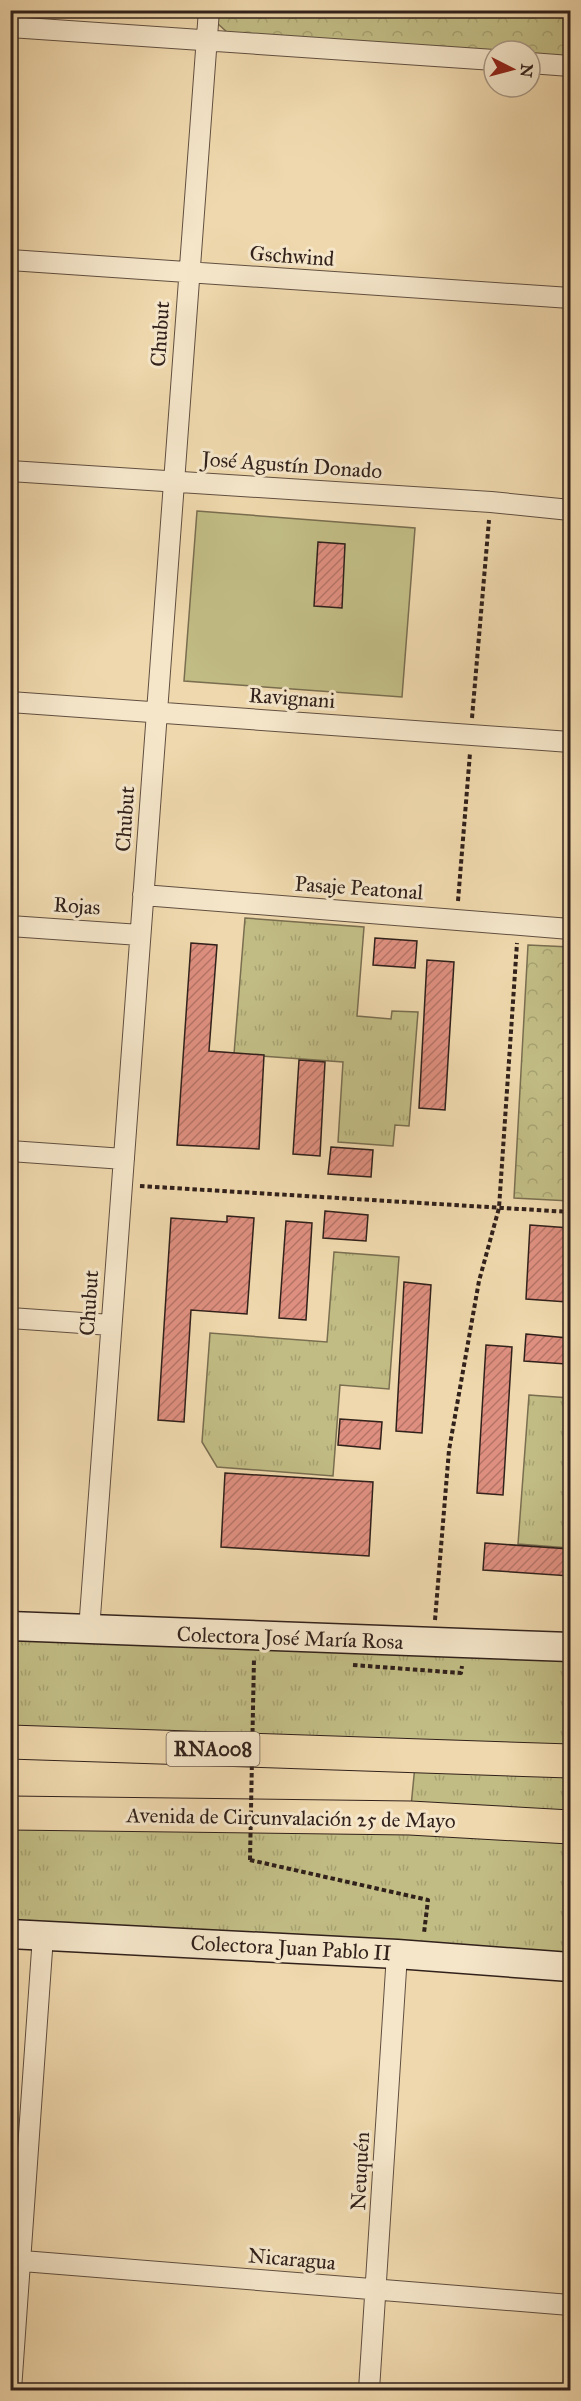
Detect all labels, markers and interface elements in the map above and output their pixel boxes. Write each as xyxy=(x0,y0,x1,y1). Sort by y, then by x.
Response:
north arrow xyxy=(482,39,542,99)
text: N xyxy=(516,63,537,79)
street label: Gschwind xyxy=(249,240,336,272)
street label: Chubut xyxy=(145,300,175,368)
street label: José Agustín Donado xyxy=(199,446,383,484)
street label: Ravignani xyxy=(248,682,336,714)
street label: Chubut xyxy=(110,785,140,853)
street label: Pasaje Peatonal xyxy=(294,871,424,905)
street label: Rojas xyxy=(53,891,101,921)
street label: Chubut xyxy=(74,1269,104,1337)
street label: Colectora José María Rosa xyxy=(176,1621,404,1655)
road number: RNA008 xyxy=(166,1732,260,1766)
street label: Avenida de Circunvalación 25 de Mayo xyxy=(125,1802,456,1834)
street label: Colectora Juan Pablo II xyxy=(190,1930,392,1966)
street label: Neuquén xyxy=(345,2131,375,2211)
street label: Nicaragua xyxy=(247,2242,337,2276)

